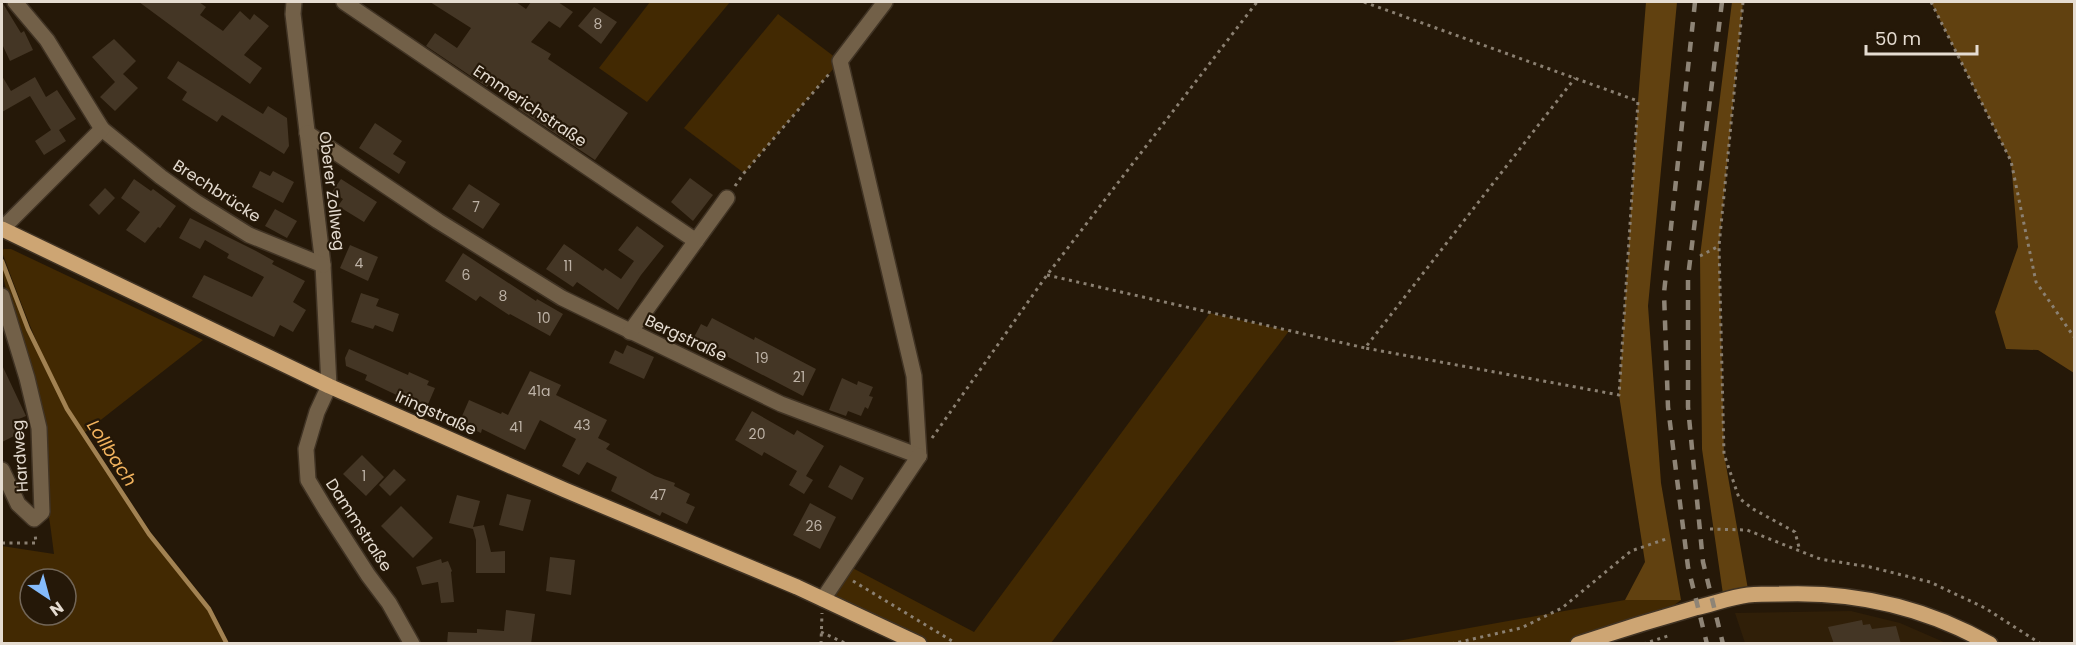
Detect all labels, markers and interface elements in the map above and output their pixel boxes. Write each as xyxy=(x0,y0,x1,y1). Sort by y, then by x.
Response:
house number: 8 xyxy=(594,14,603,34)
scale bar xyxy=(1866,18,1977,56)
text: 50 m xyxy=(1875,26,1921,51)
street label: Emmerichstraße xyxy=(469,59,592,153)
street label: Oberer Zollweg xyxy=(313,130,351,252)
street label: Brechbrücke xyxy=(169,154,265,228)
house number: 7 xyxy=(472,197,480,217)
house number: 4 xyxy=(355,253,364,273)
house number: 11 xyxy=(564,256,572,276)
house number: 6 xyxy=(462,265,471,285)
house number: 8 xyxy=(499,286,508,306)
house number: 10 xyxy=(537,308,551,328)
street label: Bergstraße xyxy=(641,309,731,367)
house number: 19 xyxy=(755,348,769,368)
house number: 21 xyxy=(793,367,805,387)
house number: 41a xyxy=(528,381,550,401)
street label: Iringstraße xyxy=(392,385,480,441)
water label: Lollbach xyxy=(81,415,143,491)
house number: 43 xyxy=(573,415,591,435)
house number: 41 xyxy=(509,417,523,437)
street label: Hardweg xyxy=(6,419,34,493)
house number: 20 xyxy=(749,424,765,444)
house number: 1 xyxy=(362,466,366,486)
street label: Dammstraße xyxy=(320,474,398,576)
house number: 47 xyxy=(650,485,667,505)
house number: 26 xyxy=(806,516,823,536)
north arrow xyxy=(18,567,78,627)
text: N xyxy=(45,596,68,622)

